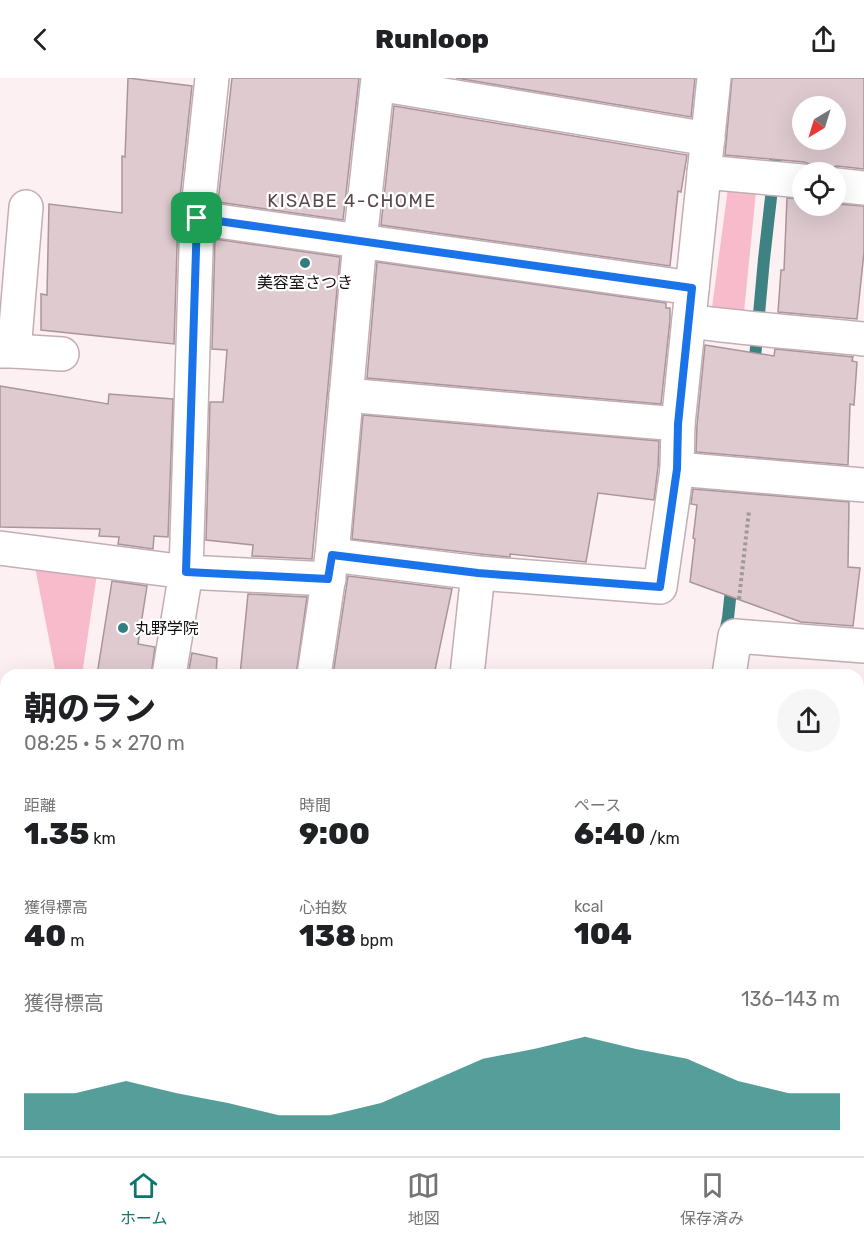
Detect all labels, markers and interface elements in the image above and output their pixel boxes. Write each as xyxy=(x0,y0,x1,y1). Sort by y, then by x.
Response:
icon: back xyxy=(24,23,57,56)
text: Runloop xyxy=(375,23,489,55)
icon: share xyxy=(807,23,840,56)
north arrow xyxy=(792,96,846,150)
map controls xyxy=(792,96,846,216)
button: locate xyxy=(792,162,846,216)
district label: KISABE 4-CHOME xyxy=(267,190,437,212)
pin xyxy=(171,192,222,243)
icon: arrive xyxy=(180,201,213,234)
marker: 美容室さつき xyxy=(298,256,312,270)
place label: 美容室さつき xyxy=(257,273,353,292)
place label: 丸野学院 xyxy=(135,619,199,638)
marker: 丸野学院 xyxy=(116,621,130,635)
text: 朝のラン xyxy=(24,689,156,728)
button: share xyxy=(777,689,840,752)
text: 08:25 · 5 × 270 m xyxy=(24,731,185,755)
text: 距離 xyxy=(24,796,56,815)
text: 時間 xyxy=(299,796,331,815)
text: ペース xyxy=(574,796,621,815)
text: 1.35 xyxy=(24,816,89,852)
text: 9:00 xyxy=(299,816,370,852)
text: 6:40 xyxy=(574,816,646,852)
text: km xyxy=(89,829,116,848)
text: /km xyxy=(646,829,680,848)
text: kcal xyxy=(574,897,603,916)
text: 獲得標高 xyxy=(24,898,88,917)
text: 心拍数 xyxy=(299,898,347,917)
text: 104 xyxy=(574,916,632,952)
text: 40 xyxy=(24,918,66,954)
text: 138 xyxy=(299,918,356,954)
text: m xyxy=(66,931,84,950)
text: bpm xyxy=(356,931,393,950)
text: 136–143 m xyxy=(741,987,840,1011)
text: 獲得標高 xyxy=(24,991,104,1015)
tab: ホーム xyxy=(120,1169,167,1229)
tab: 地図 xyxy=(407,1169,440,1229)
tab: 保存済み xyxy=(680,1169,744,1229)

